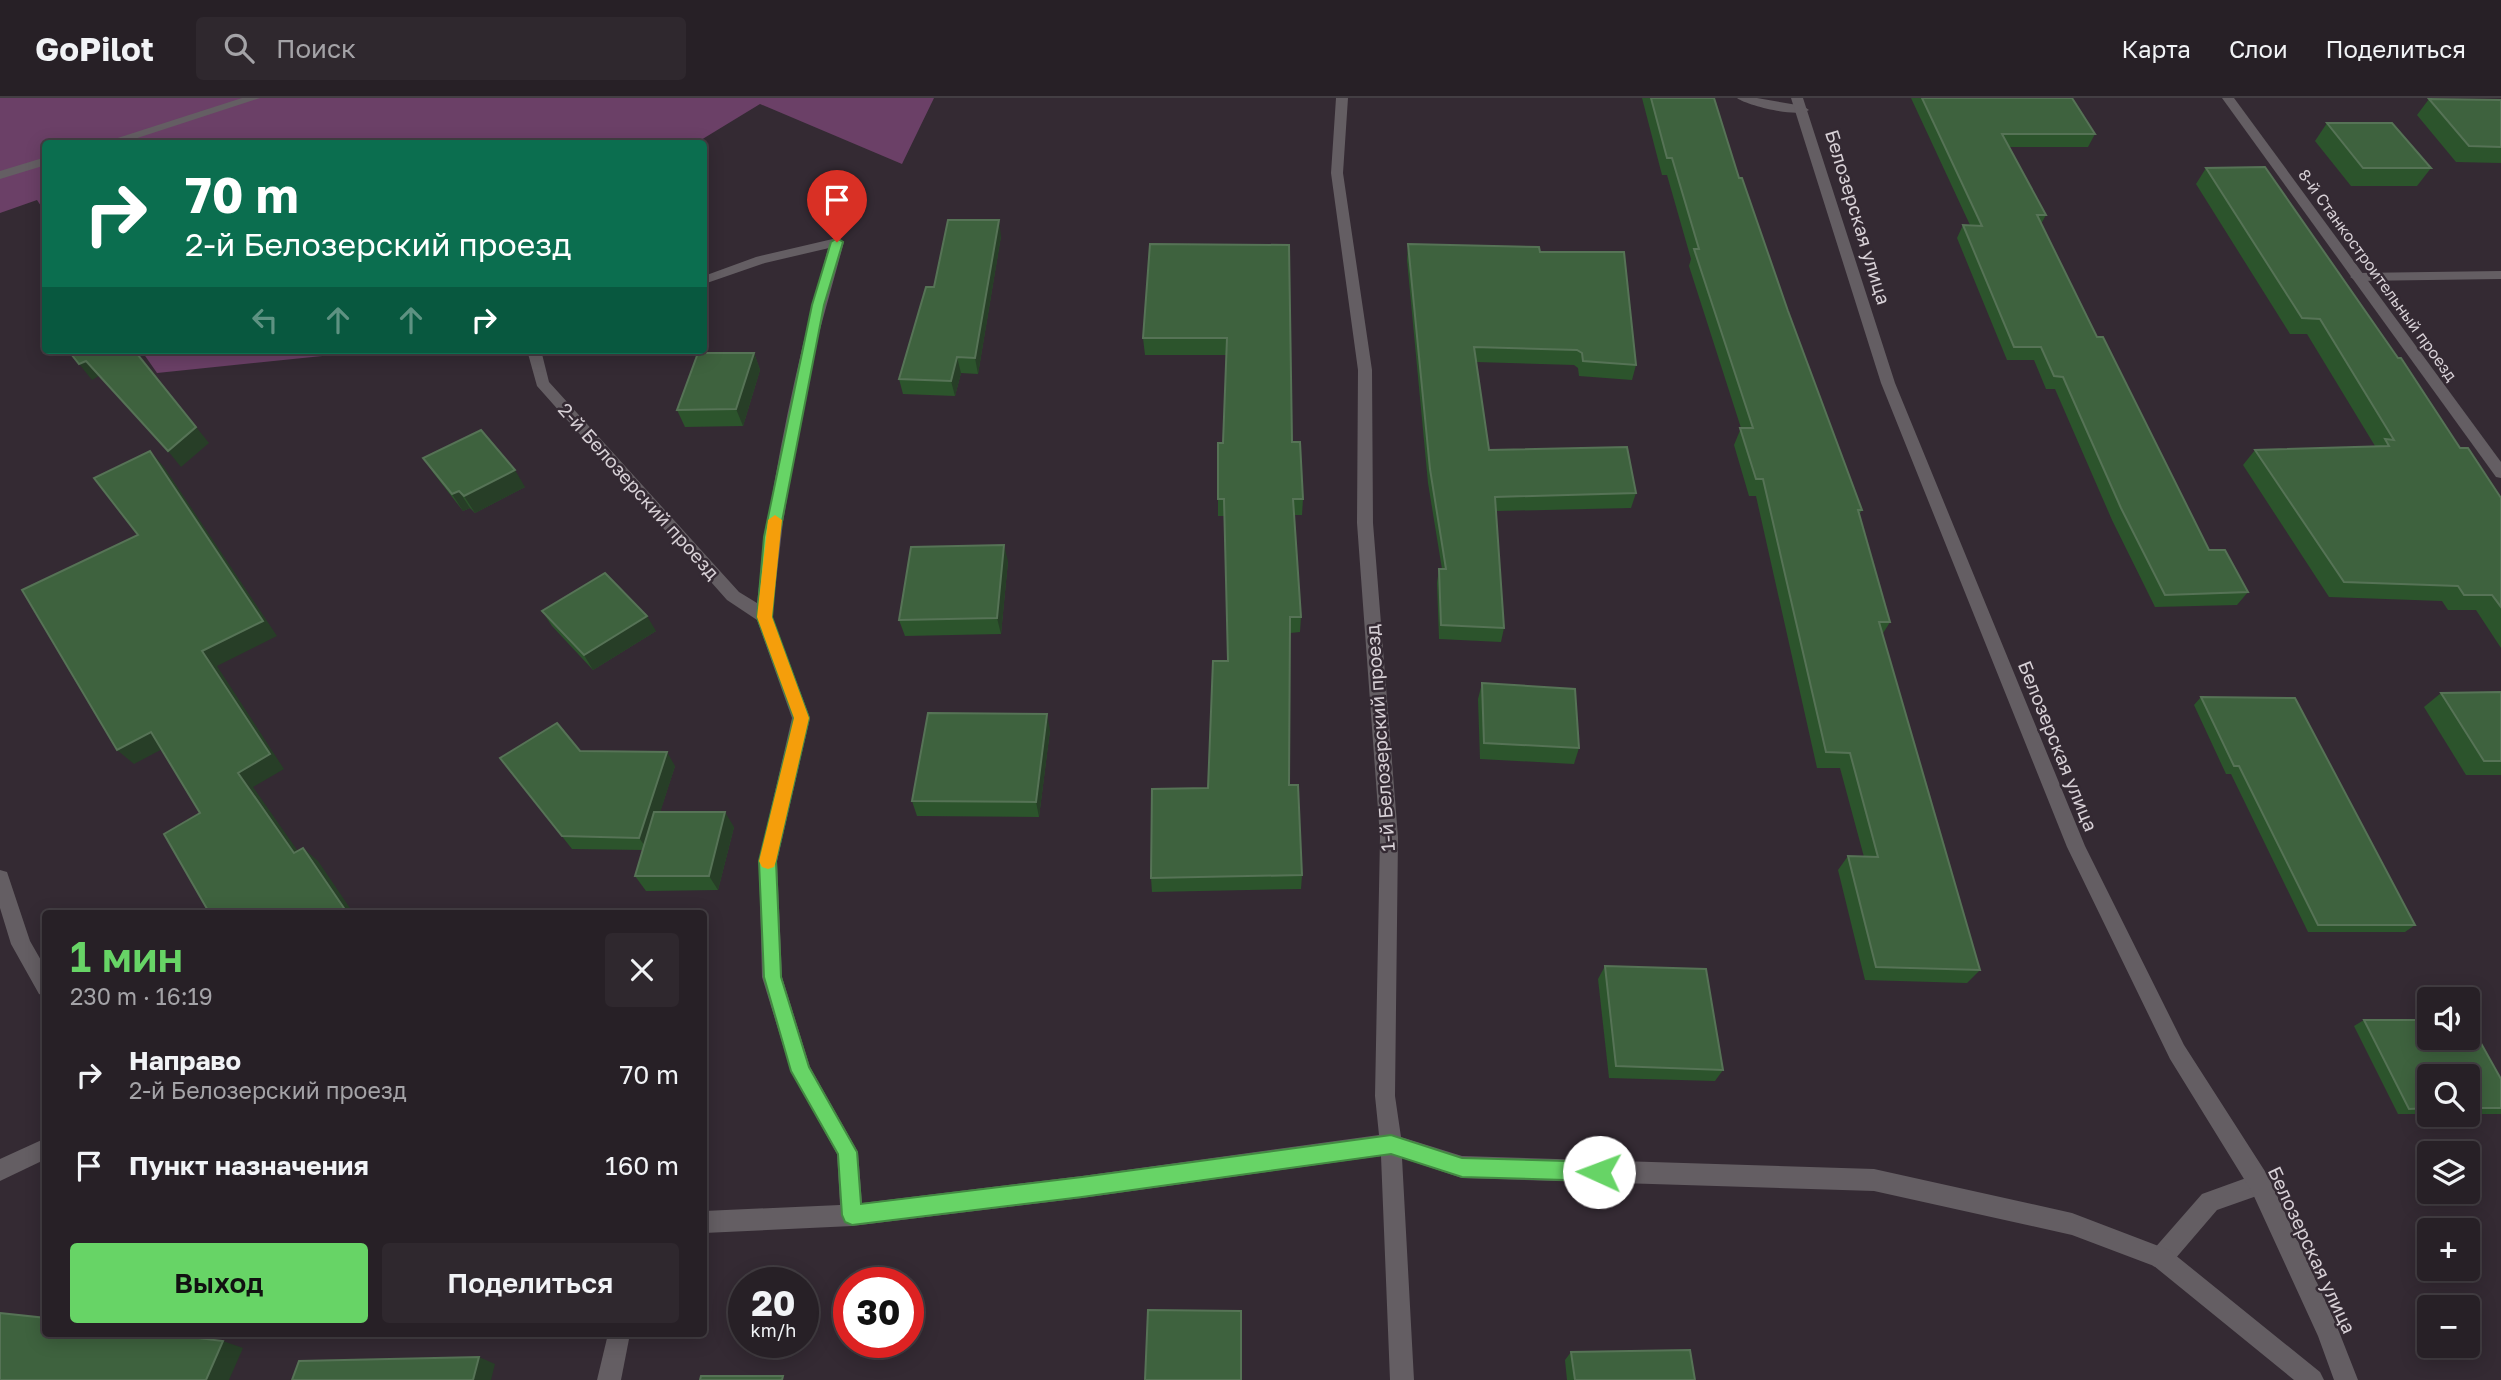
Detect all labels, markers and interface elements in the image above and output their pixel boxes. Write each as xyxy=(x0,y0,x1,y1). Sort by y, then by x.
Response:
search box xyxy=(196,17,686,80)
text: GoPilot xyxy=(35,29,154,68)
icon: search xyxy=(220,29,258,67)
text: Поиск xyxy=(276,33,356,64)
text: Карта xyxy=(2121,34,2191,63)
text: Слои xyxy=(2229,34,2288,63)
text: Поделиться xyxy=(2326,34,2466,63)
street label: Белозерская улица xyxy=(1821,127,1896,307)
text: 70 m xyxy=(185,165,299,224)
street label: 8-й Станкостроительный проезд xyxy=(2294,165,2462,385)
icon: right xyxy=(70,168,161,259)
pin xyxy=(807,170,867,242)
icon: arrive xyxy=(818,181,856,219)
text: 2-й Белозерский проезд xyxy=(185,225,571,263)
icon: left xyxy=(246,301,284,339)
icon: ahead xyxy=(319,301,357,339)
icon: ahead xyxy=(392,301,430,339)
icon: right xyxy=(465,301,503,339)
street label: 2-й Белозерский проезд xyxy=(554,398,725,584)
street label: 1-й Белозерский проезд xyxy=(1360,623,1399,852)
street label: Белозерская улица xyxy=(2014,657,2103,834)
text: 1 мин xyxy=(70,931,183,981)
button: close xyxy=(605,933,679,1007)
text: 230 m · 16:19 xyxy=(70,982,213,1010)
map controls xyxy=(2417,987,2480,1358)
button: sound xyxy=(2417,987,2480,1050)
text: Направо xyxy=(129,1045,241,1076)
icon: right xyxy=(70,1056,108,1094)
text: 70 m xyxy=(620,1059,679,1090)
button: search xyxy=(2417,1064,2480,1127)
text: 2-й Белозерский проезд xyxy=(129,1076,407,1104)
position arrow xyxy=(1562,1135,1636,1209)
button: layers xyxy=(2417,1141,2480,1204)
icon: arrive xyxy=(70,1147,108,1185)
text: Пункт назначения xyxy=(129,1150,369,1181)
text: 160 m xyxy=(605,1150,679,1181)
street label: Белозерская улица xyxy=(2264,1163,2361,1337)
button: + xyxy=(2417,1218,2480,1281)
button: Выход xyxy=(70,1243,368,1323)
button: Поделиться xyxy=(382,1243,679,1323)
speed limit sign: 30 xyxy=(833,1267,924,1358)
text: 20 xyxy=(751,1282,796,1324)
button: − xyxy=(2417,1295,2480,1358)
text: km/h xyxy=(751,1319,796,1341)

